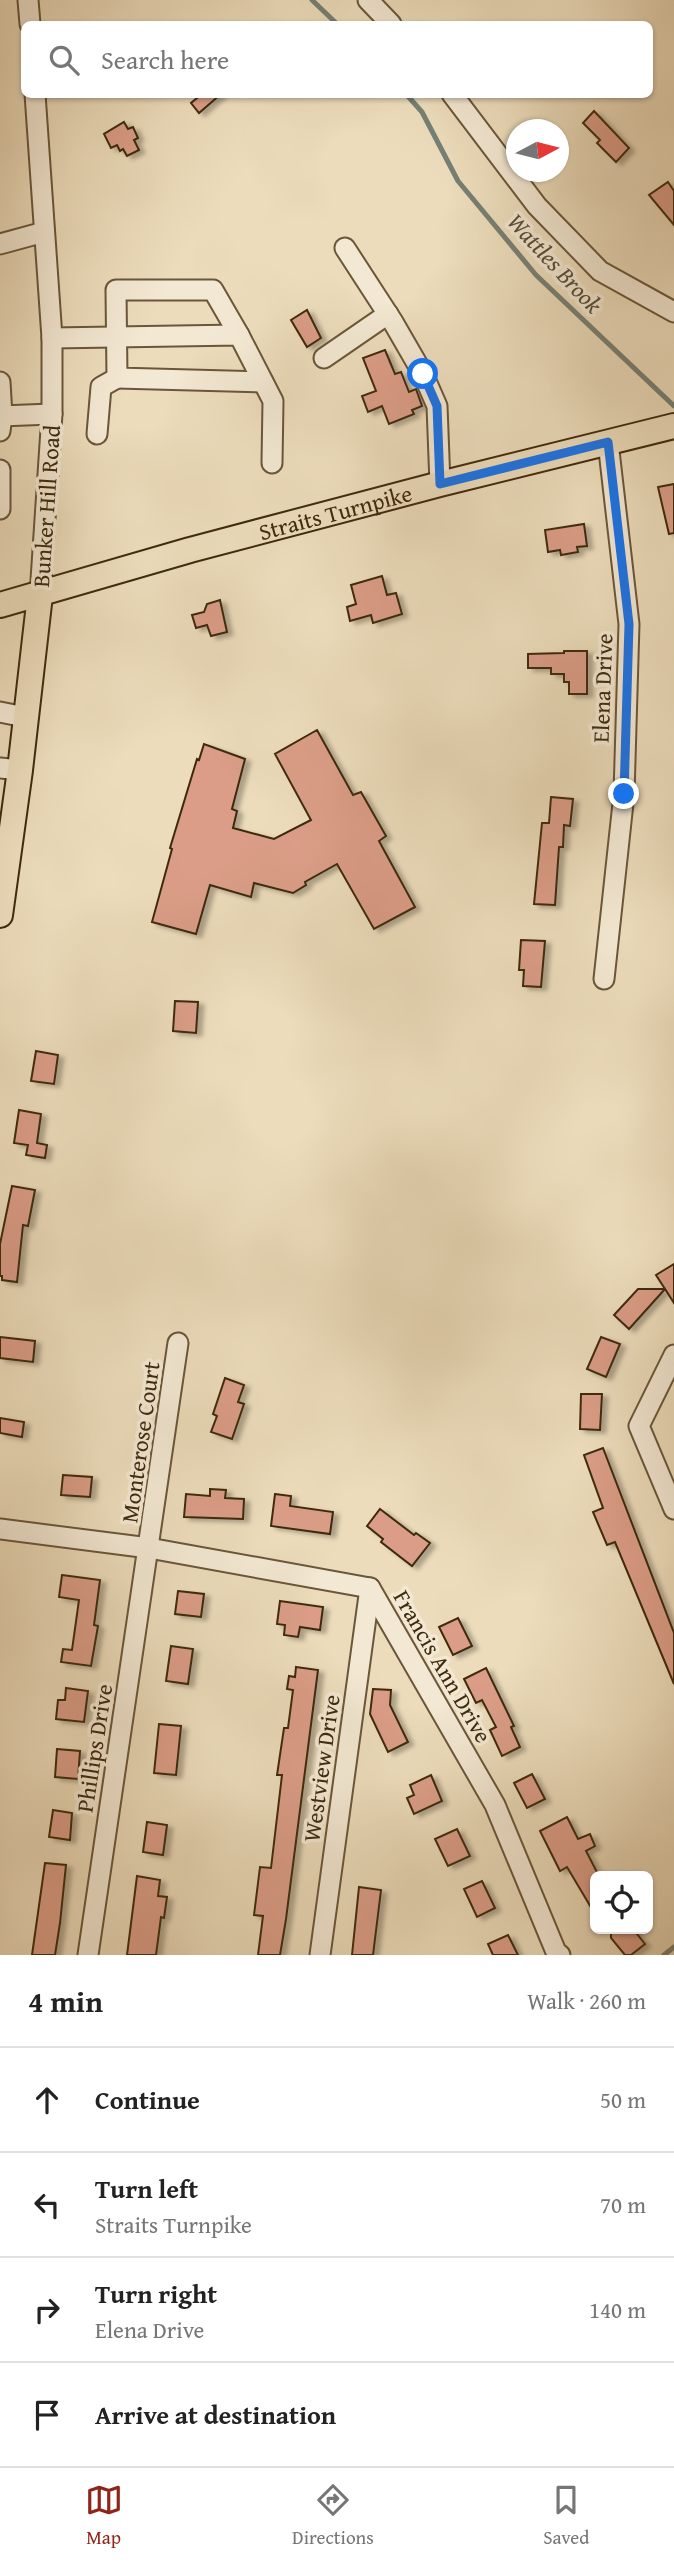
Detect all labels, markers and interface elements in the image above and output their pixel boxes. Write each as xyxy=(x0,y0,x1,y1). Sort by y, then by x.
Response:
search box xyxy=(21,21,653,98)
text: Search here xyxy=(101,40,229,79)
icon: search xyxy=(45,41,83,79)
north arrow xyxy=(506,119,569,182)
water label: Wattles Brook xyxy=(499,205,611,321)
route start xyxy=(407,358,438,389)
street label: Bunker Hill Road xyxy=(24,423,68,588)
street label: Straits Turnpike xyxy=(255,476,415,548)
street label: Elena Drive xyxy=(584,633,620,743)
route end xyxy=(608,778,639,809)
street label: Monterose Court xyxy=(112,1359,168,1525)
street label: Francis Ann Drive xyxy=(386,1583,500,1749)
street label: Phillips Drive xyxy=(68,1682,120,1814)
street label: Westview Drive xyxy=(294,1692,348,1844)
map controls xyxy=(590,1871,653,1934)
button: locate xyxy=(590,1871,653,1934)
text: 4 min xyxy=(28,1979,103,2023)
text: Walk · 260 m xyxy=(527,1984,646,2017)
text: Continue xyxy=(95,2080,200,2119)
icon: ahead xyxy=(28,2081,66,2119)
text: 50 m xyxy=(600,2083,646,2116)
text: Turn left xyxy=(95,2169,198,2208)
icon: left xyxy=(28,2186,66,2224)
text: 70 m xyxy=(600,2188,646,2221)
text: Straits Turnpike xyxy=(95,2208,252,2241)
text: Turn right xyxy=(95,2274,217,2313)
icon: right xyxy=(28,2291,66,2329)
text: 140 m xyxy=(589,2293,646,2326)
text: Elena Drive xyxy=(95,2313,204,2346)
text: Arrive at destination xyxy=(95,2395,336,2434)
icon: arrive xyxy=(28,2396,66,2434)
tab: Map xyxy=(85,2481,123,2551)
tab: Directions xyxy=(292,2481,374,2551)
tab: Saved xyxy=(543,2481,589,2551)

